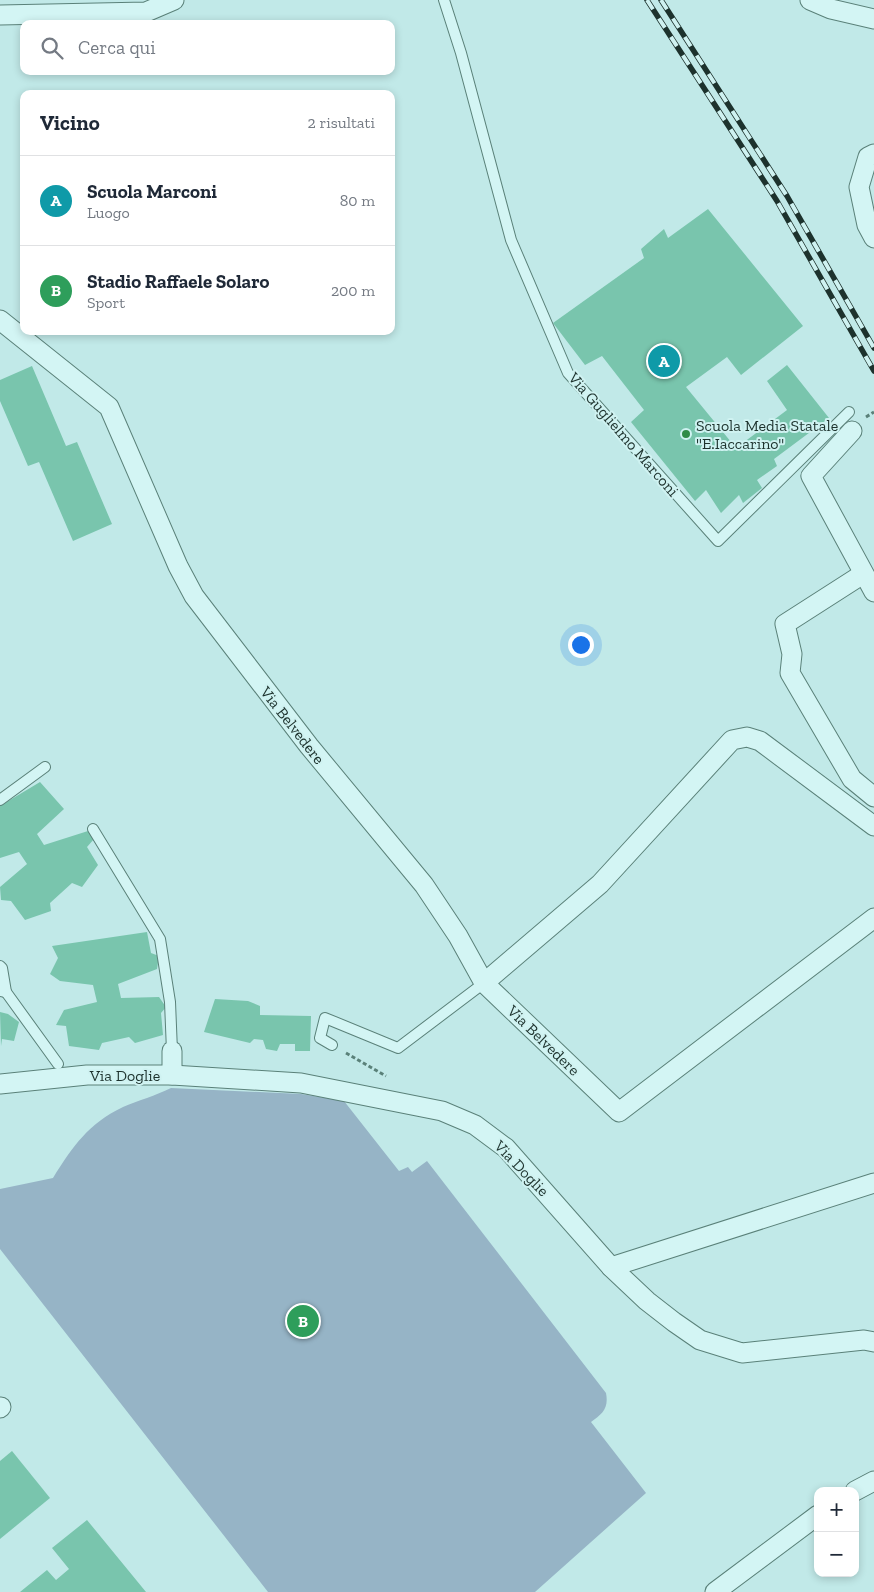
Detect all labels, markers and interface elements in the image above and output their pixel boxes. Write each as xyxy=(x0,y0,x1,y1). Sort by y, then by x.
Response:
search box xyxy=(20,20,395,75)
icon: search xyxy=(38,34,66,62)
text: Cerca qui xyxy=(78,36,156,59)
text: Vicino xyxy=(40,110,100,135)
text: 2 risultati xyxy=(308,113,375,132)
text: Scuola Marconi xyxy=(87,180,217,203)
text: A xyxy=(51,191,62,210)
text: 80 m xyxy=(340,191,375,210)
text: Luogo xyxy=(87,203,130,222)
text: Stadio Raffaele Solaro xyxy=(87,270,270,293)
text: B xyxy=(51,281,61,300)
text: 200 m xyxy=(331,281,375,300)
text: Sport xyxy=(87,293,125,312)
pin: A xyxy=(648,342,680,380)
street label: Via Guglielmo Marconi xyxy=(564,368,683,501)
place label: Scuola Media Statale "E.Iaccarino" xyxy=(696,416,838,453)
marker: Scuola Media Statale "E.Iaccarino" xyxy=(680,428,692,440)
your location xyxy=(568,632,594,658)
street label: Via Belvedere xyxy=(256,682,329,768)
street label: Via Belvedere xyxy=(503,1001,584,1080)
street label: Via Doglie xyxy=(89,1066,160,1085)
street label: Via Doglie xyxy=(490,1136,553,1200)
pin: B xyxy=(287,1302,319,1340)
map controls xyxy=(814,1487,859,1577)
button: + xyxy=(814,1487,859,1532)
button: − xyxy=(814,1532,859,1577)

